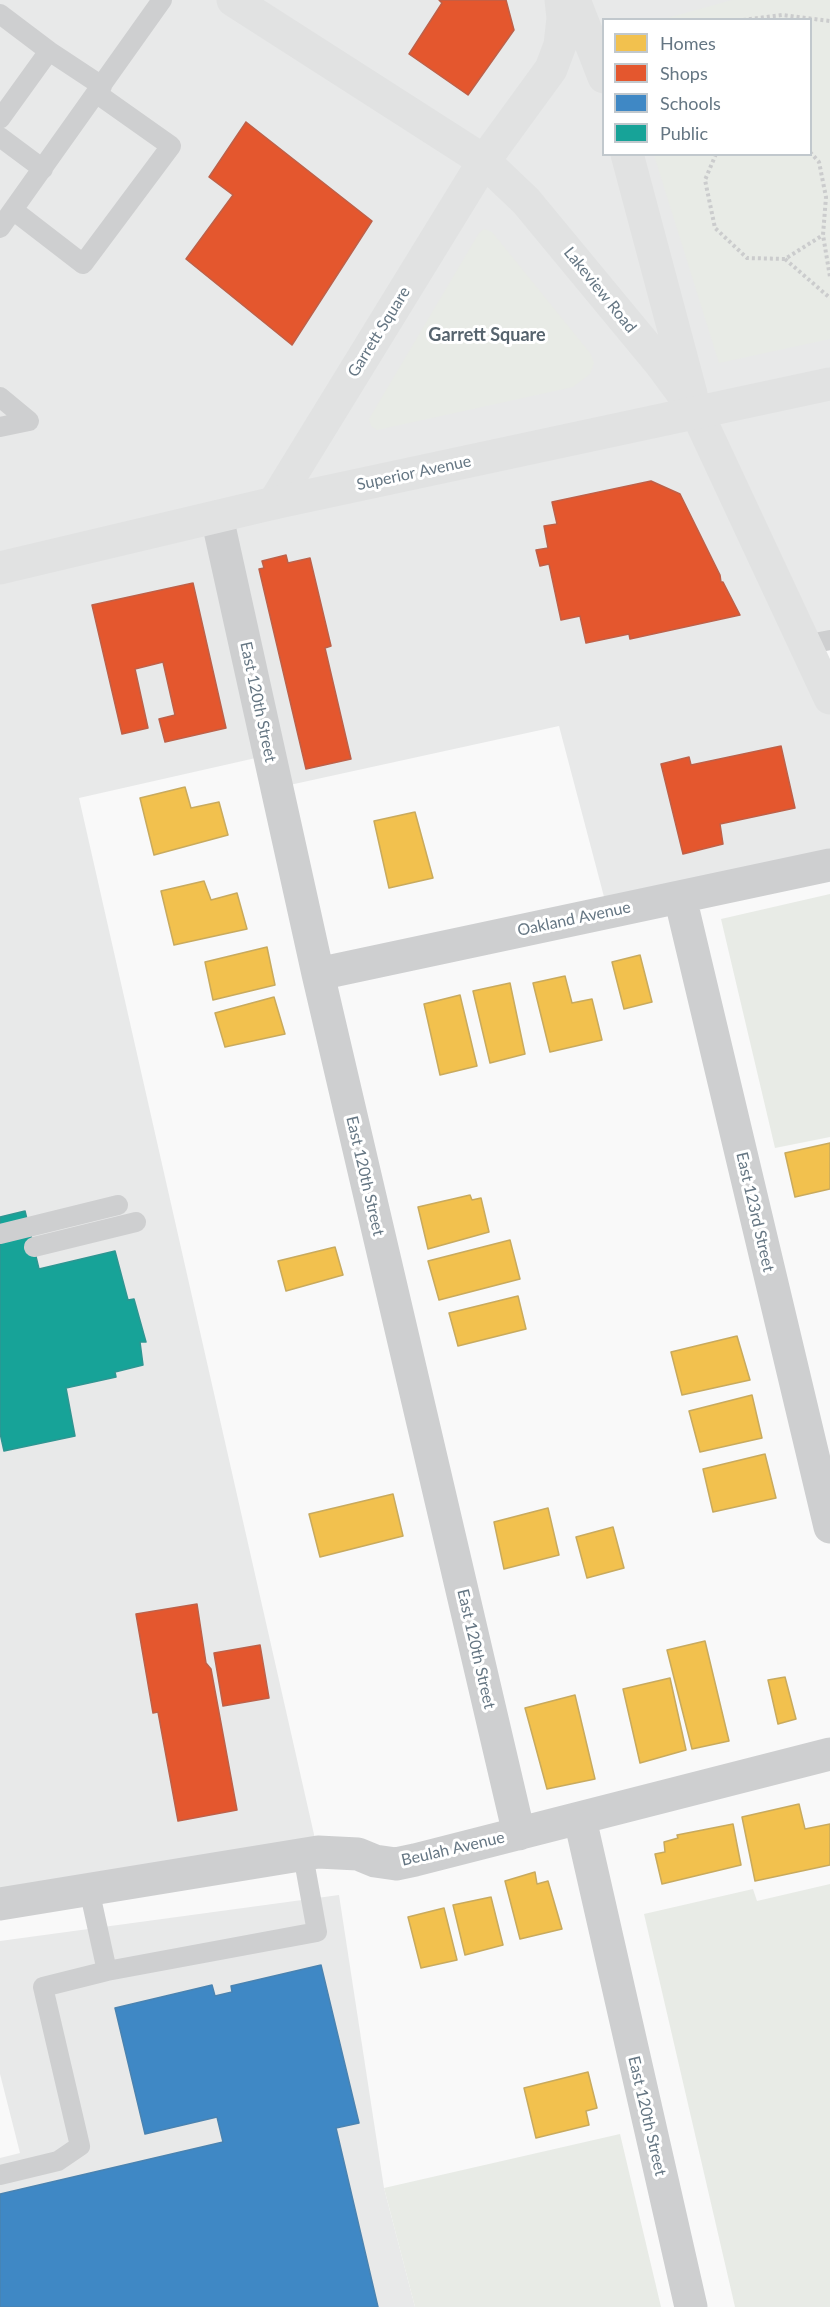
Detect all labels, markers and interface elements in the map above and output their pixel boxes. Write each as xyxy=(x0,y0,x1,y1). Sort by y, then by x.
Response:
legend xyxy=(602,18,812,156)
text: Homes xyxy=(660,32,716,54)
text: Shops xyxy=(660,62,708,84)
text: Schools xyxy=(660,92,721,114)
text: Public xyxy=(660,122,708,144)
street label: Lakeview Road xyxy=(560,243,640,337)
street label: Garrett Square xyxy=(344,283,414,381)
district label: Garrett Square xyxy=(428,324,546,346)
street label: Superior Avenue xyxy=(355,452,473,494)
street label: East 120th Street xyxy=(236,640,280,764)
street label: Oakland Avenue xyxy=(516,898,632,940)
street label: East 120th Street xyxy=(342,1114,388,1238)
street label: East 123rd Street xyxy=(732,1150,778,1274)
street label: East 120th Street xyxy=(453,1587,499,1711)
street label: Beulah Avenue xyxy=(400,1828,506,1870)
street label: East 120th Street xyxy=(624,2054,670,2178)

